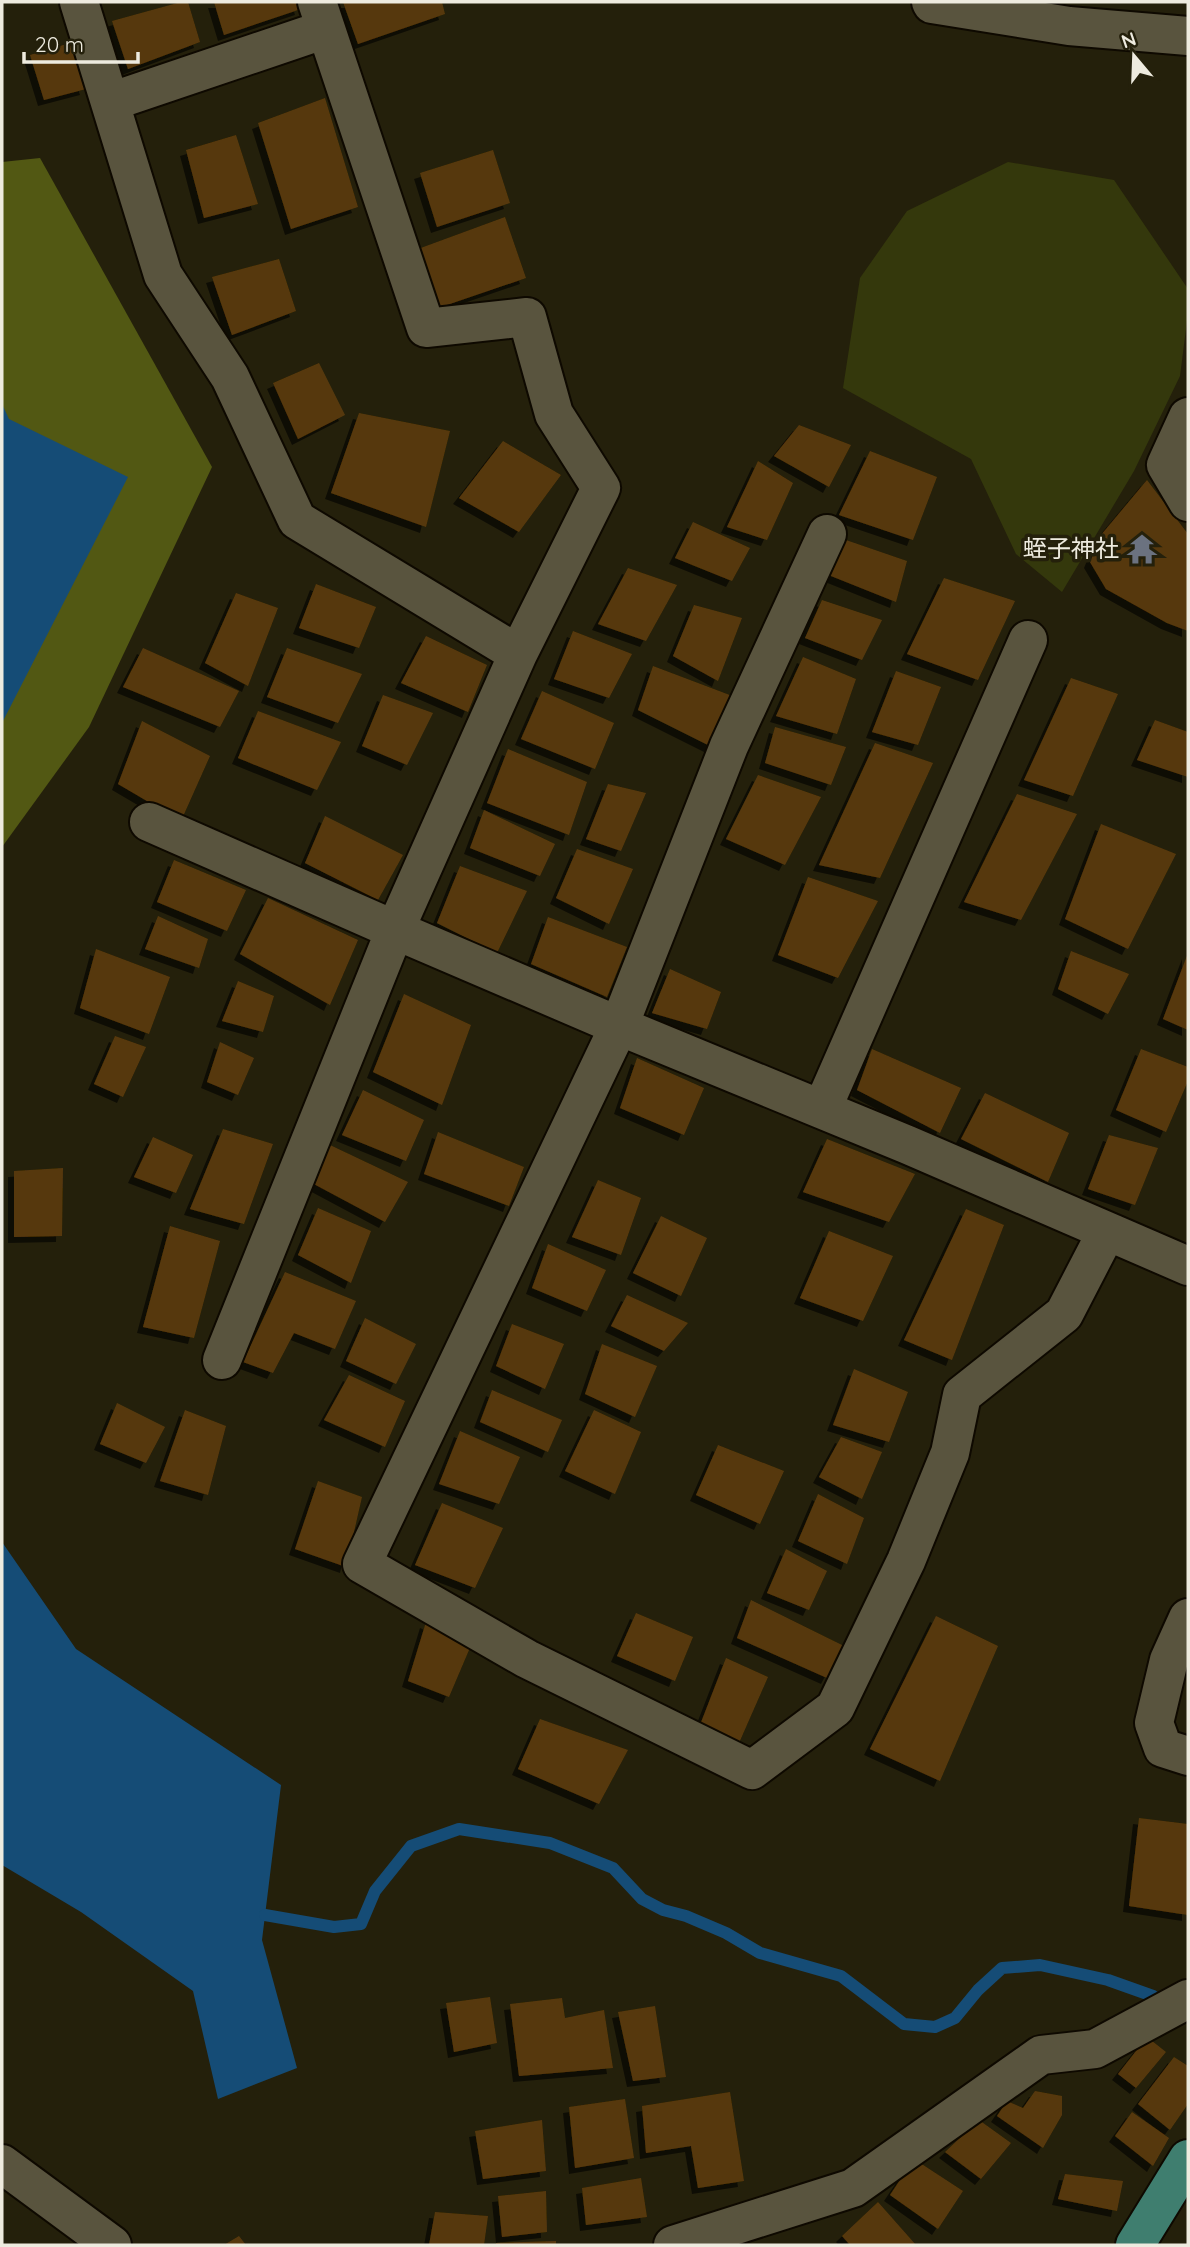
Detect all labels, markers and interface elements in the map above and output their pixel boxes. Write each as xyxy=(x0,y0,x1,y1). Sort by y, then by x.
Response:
scale bar xyxy=(24,21,138,65)
north arrow xyxy=(1099,21,1169,91)
text: N xyxy=(1118,26,1139,54)
text: 20 m xyxy=(35,31,84,57)
temple icon: 蛭子神社 xyxy=(1125,532,1159,566)
place label: 蛭子神社 xyxy=(1023,533,1119,563)

